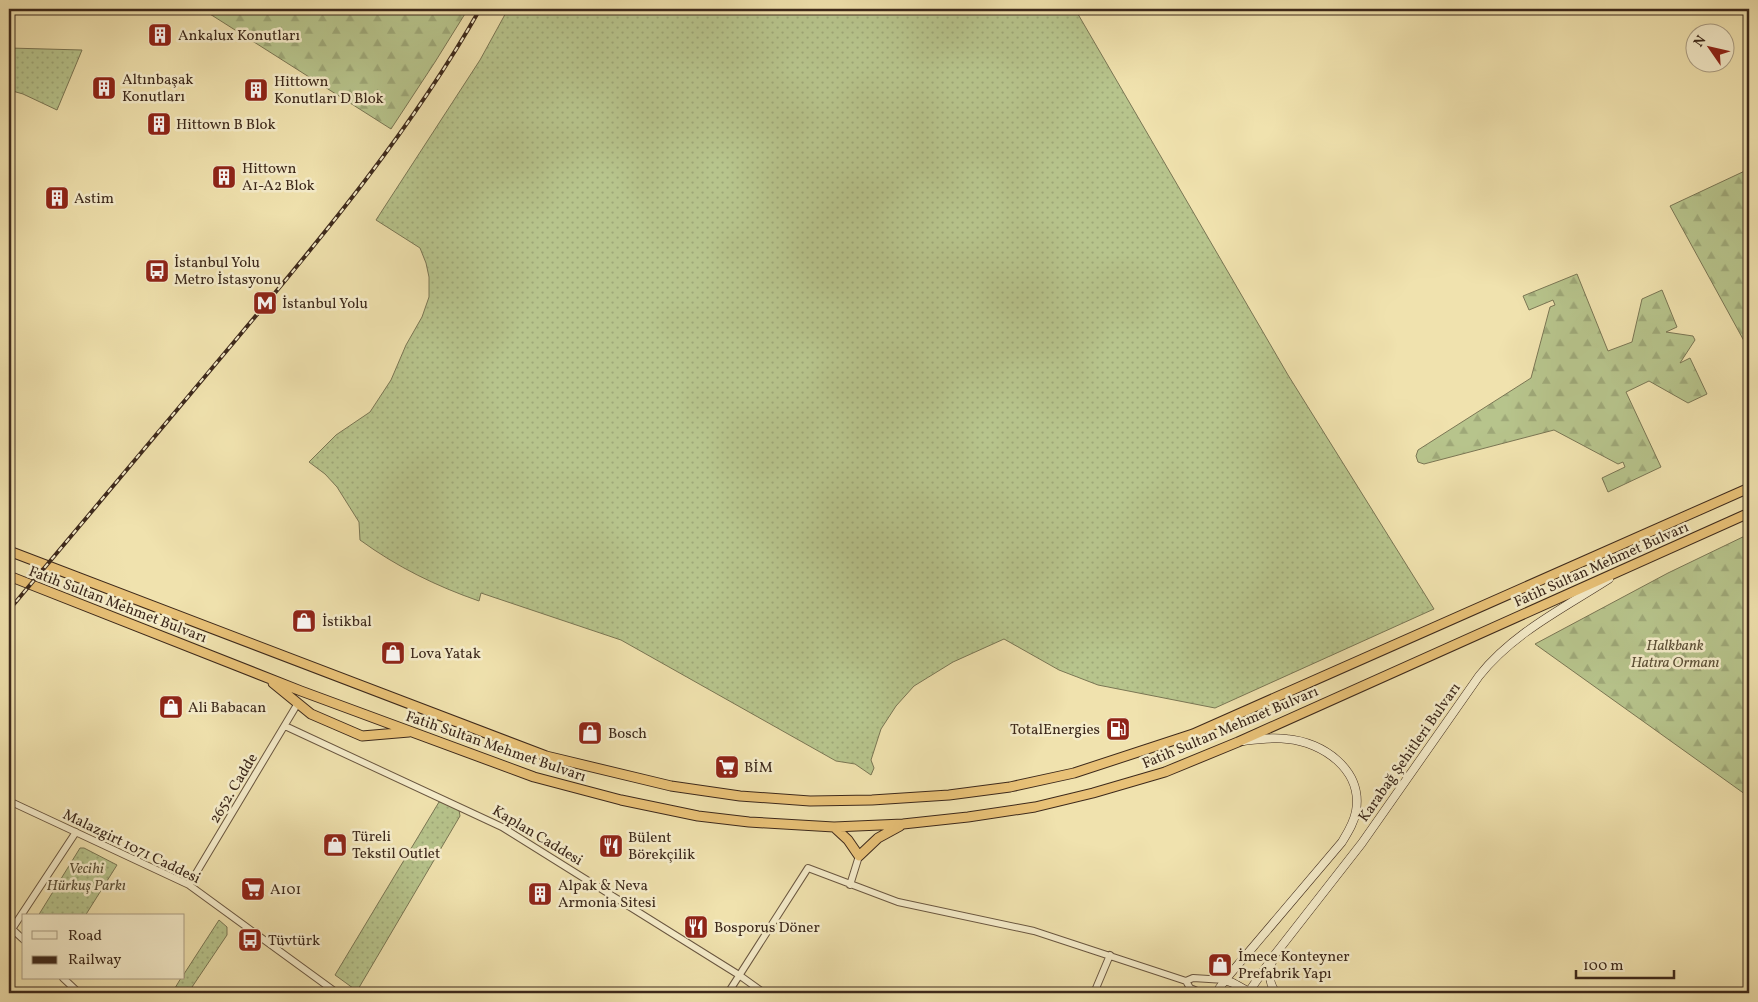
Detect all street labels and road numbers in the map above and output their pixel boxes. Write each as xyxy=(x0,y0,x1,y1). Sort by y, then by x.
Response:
street label: Fatih Sultan Mehmet Bulvarı xyxy=(1511,517,1692,613)
street label: Fatih Sultan Mehmet Bulvarı xyxy=(25,562,210,649)
street label: Karabağ Şehitleri Bulvarı xyxy=(1354,679,1466,827)
street label: Fatih Sultan Mehmet Bulvarı xyxy=(1139,682,1322,775)
street label: Fatih Sultan Mehmet Bulvarı xyxy=(403,707,588,788)
street label: 2652. Cadde xyxy=(205,750,264,828)
street label: Kaplan Caddesi xyxy=(488,801,586,872)
street label: Malazgirt 1071 Caddesi xyxy=(59,805,204,890)

